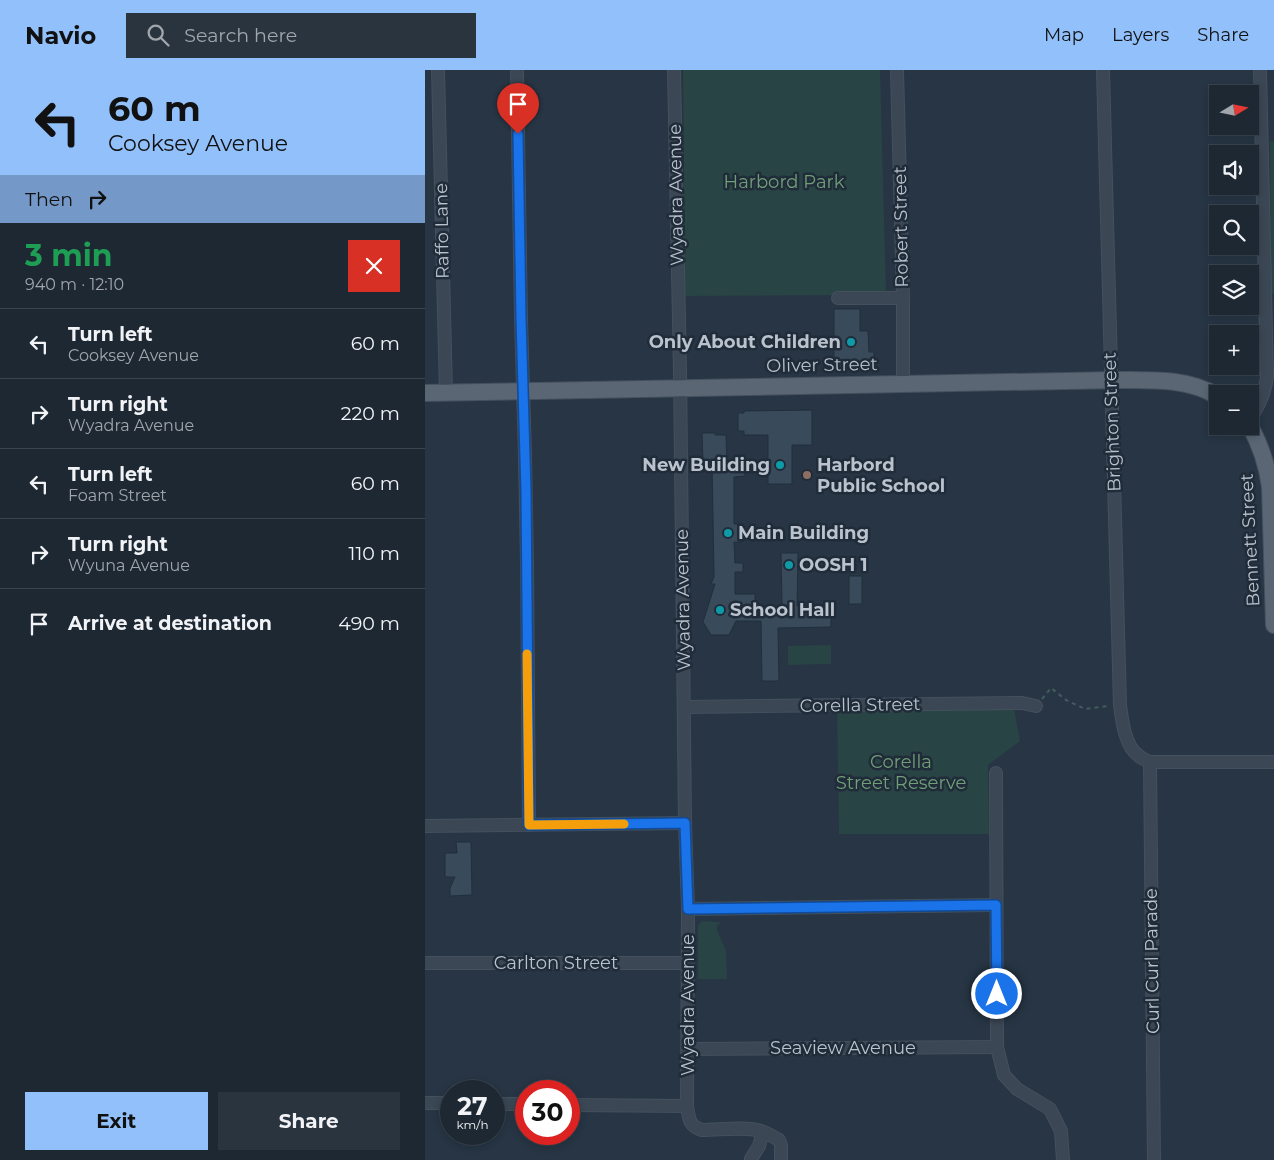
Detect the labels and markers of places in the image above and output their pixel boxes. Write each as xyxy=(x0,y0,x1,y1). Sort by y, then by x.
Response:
pin xyxy=(497,83,539,134)
place label: Only About Children xyxy=(649,331,841,353)
marker: Only About Children xyxy=(845,336,857,348)
place label: New Building xyxy=(642,454,770,476)
place label: Harbord Public School xyxy=(817,454,945,497)
marker: New Building xyxy=(774,459,786,471)
marker: Harbord Public School xyxy=(801,469,813,481)
place label: Main Building xyxy=(738,522,869,544)
marker: Main Building xyxy=(722,527,734,539)
place label: OOSH 1 xyxy=(799,554,868,576)
marker: OOSH 1 xyxy=(783,559,795,571)
place label: School Hall xyxy=(730,599,835,621)
marker: School Hall xyxy=(714,604,726,616)

